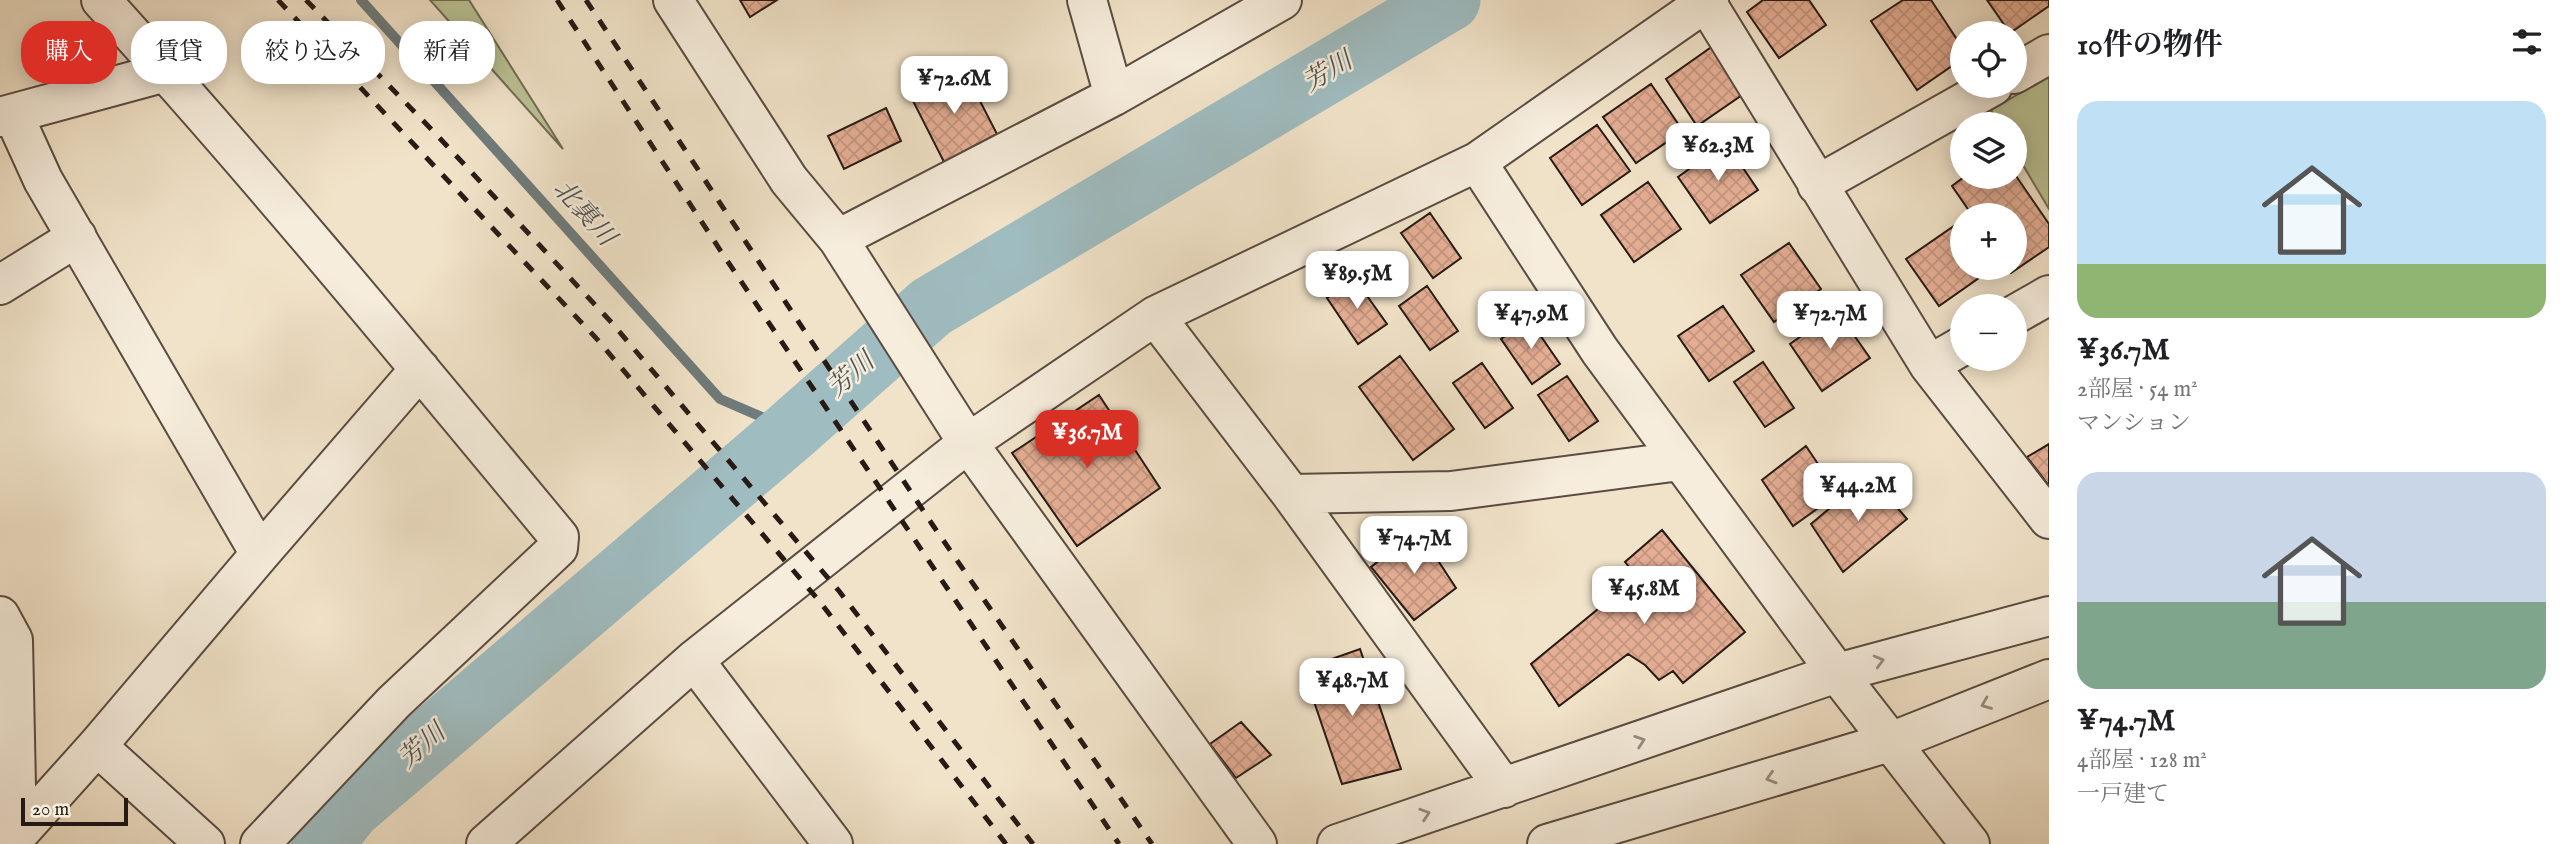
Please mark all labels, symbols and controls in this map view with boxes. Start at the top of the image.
chip: 購入 [21,21,117,84]
chip: 賃貸 [131,21,227,84]
chip: 絞り込み [241,21,385,84]
chip: 新着 [399,21,495,84]
map controls [1950,21,2027,371]
button: locate [1950,21,2027,98]
icon: filters [2508,23,2546,61]
text: 10件の物件 [2077,27,2223,65]
water label: 芳川 [1297,43,1361,100]
pin: ¥72.6M [897,57,1011,116]
text: ¥72.6M [917,64,991,93]
button: layers [1950,112,2027,189]
pin: ¥62.3M [1661,124,1775,183]
text: ¥62.3M [1682,131,1754,160]
icon: home [2249,147,2375,273]
water label: 北裏川 [546,173,624,255]
button: + [1950,203,2027,280]
pin: ¥89.5M [1300,252,1414,311]
text: ¥89.5M [1322,259,1392,288]
pin: ¥47.9M [1474,292,1588,351]
pin: ¥72.7M [1773,292,1887,351]
button: − [1950,294,2027,371]
text: ¥47.9M [1494,299,1568,328]
text: ¥72.7M [1793,299,1867,328]
text: ¥36.7M [2077,332,2170,370]
water label: 芳川 [821,344,884,405]
text: 2部屋 · 54 m² [2077,375,2198,404]
text: マンション [2077,409,2191,438]
pin: ¥36.7M [1030,410,1144,470]
text: ¥36.7M [1051,418,1123,447]
pin: ¥44.2M [1801,463,1915,523]
text: ¥44.2M [1819,471,1897,500]
pin: ¥74.7M [1357,516,1471,576]
icon: home [2249,518,2375,644]
text: ¥74.7M [1376,524,1452,553]
pin: ¥45.8M [1587,566,1701,626]
text: ¥45.8M [1608,574,1680,603]
one-way arrow [1873,655,1885,669]
pin: ¥48.7M [1295,658,1409,718]
text: ¥48.7M [1315,666,1389,695]
one-way arrow [1980,696,1992,710]
text: ¥74.7M [2077,703,2175,741]
water label: 芳川 [392,715,455,776]
one-way arrow [1634,735,1646,749]
text: 4部屋 · 128 m² [2077,746,2207,775]
one-way arrow [1765,769,1777,784]
text: 一戸建て [2077,780,2169,809]
scale bar [21,795,128,827]
text: 20 m [32,798,69,822]
one-way arrow [1418,808,1431,822]

